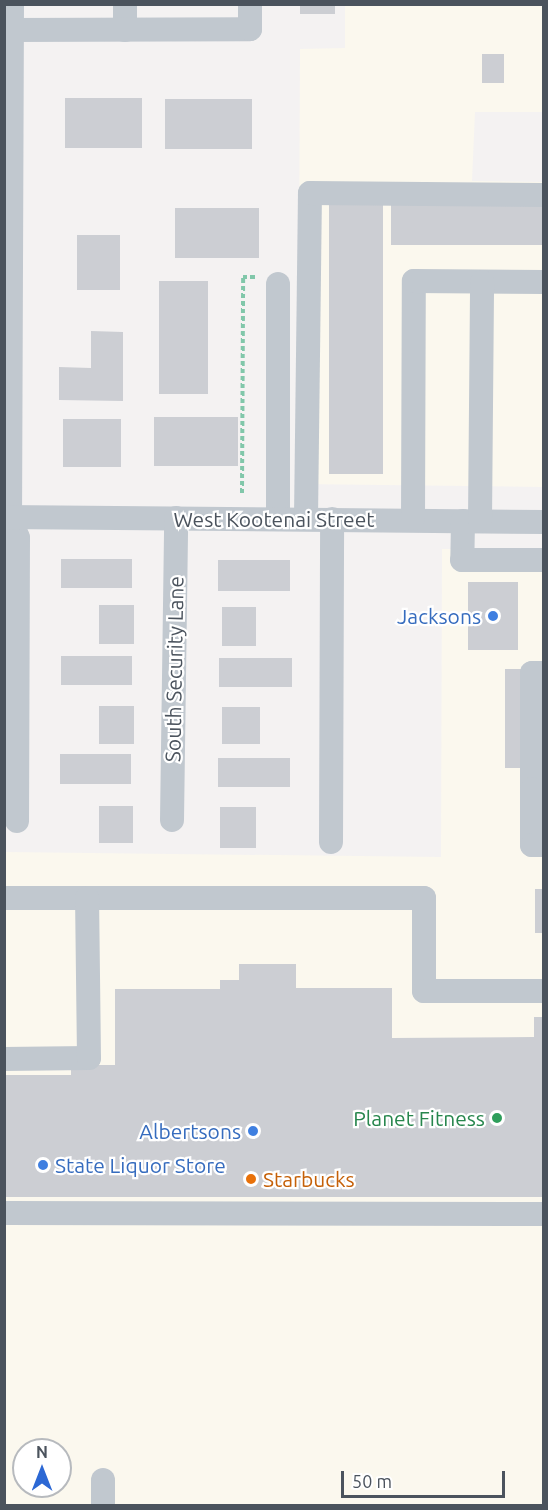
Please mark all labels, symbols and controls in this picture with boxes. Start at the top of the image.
street label: West Kootenai Street [173,506,375,532]
street label: South Security Lane [160,576,188,762]
place label: Jacksons [397,603,481,629]
marker: Jacksons [486,609,500,623]
place label: Planet Fitness [353,1105,485,1131]
marker: Planet Fitness [490,1111,504,1125]
place label: Albertsons [139,1118,241,1144]
marker: Albertsons [246,1124,260,1138]
place label: State Liquor Store [55,1152,226,1178]
marker: State Liquor Store [36,1158,50,1172]
place label: Starbucks [263,1166,355,1192]
marker: Starbucks [244,1172,258,1186]
north arrow [12,1438,72,1498]
text: N [36,1443,48,1461]
scale bar [344,1459,508,1497]
text: 50 m [352,1471,392,1491]

